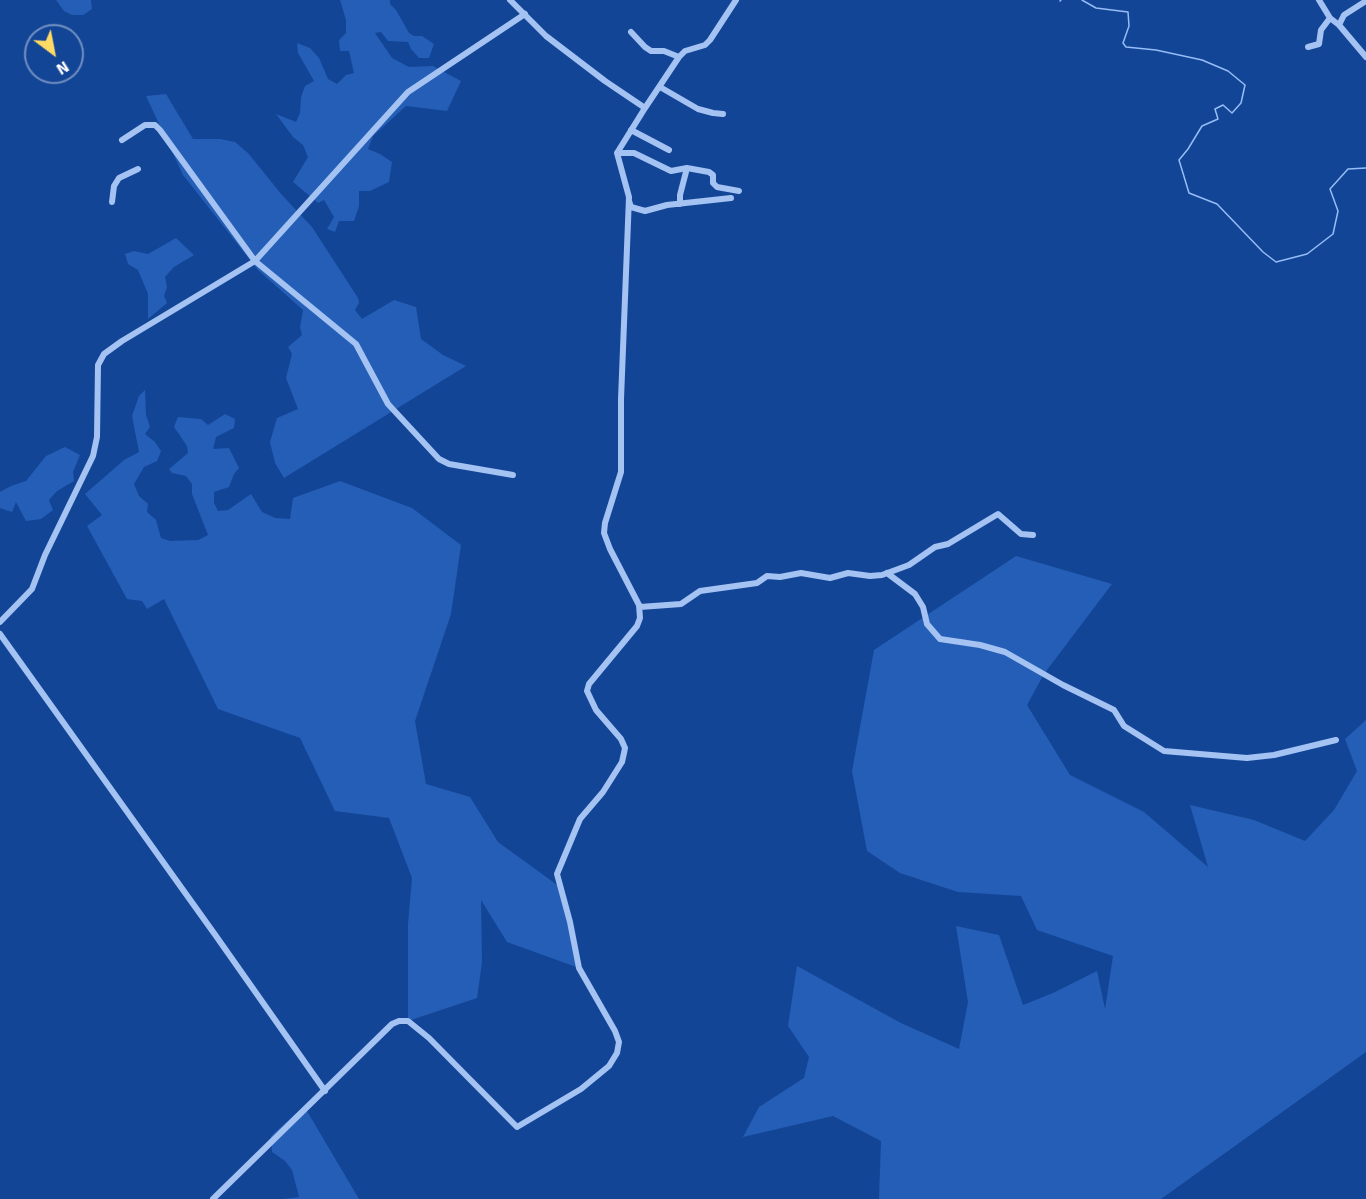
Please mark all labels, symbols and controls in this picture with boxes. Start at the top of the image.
north arrow [24,24,84,84]
text: N [52,56,73,79]

